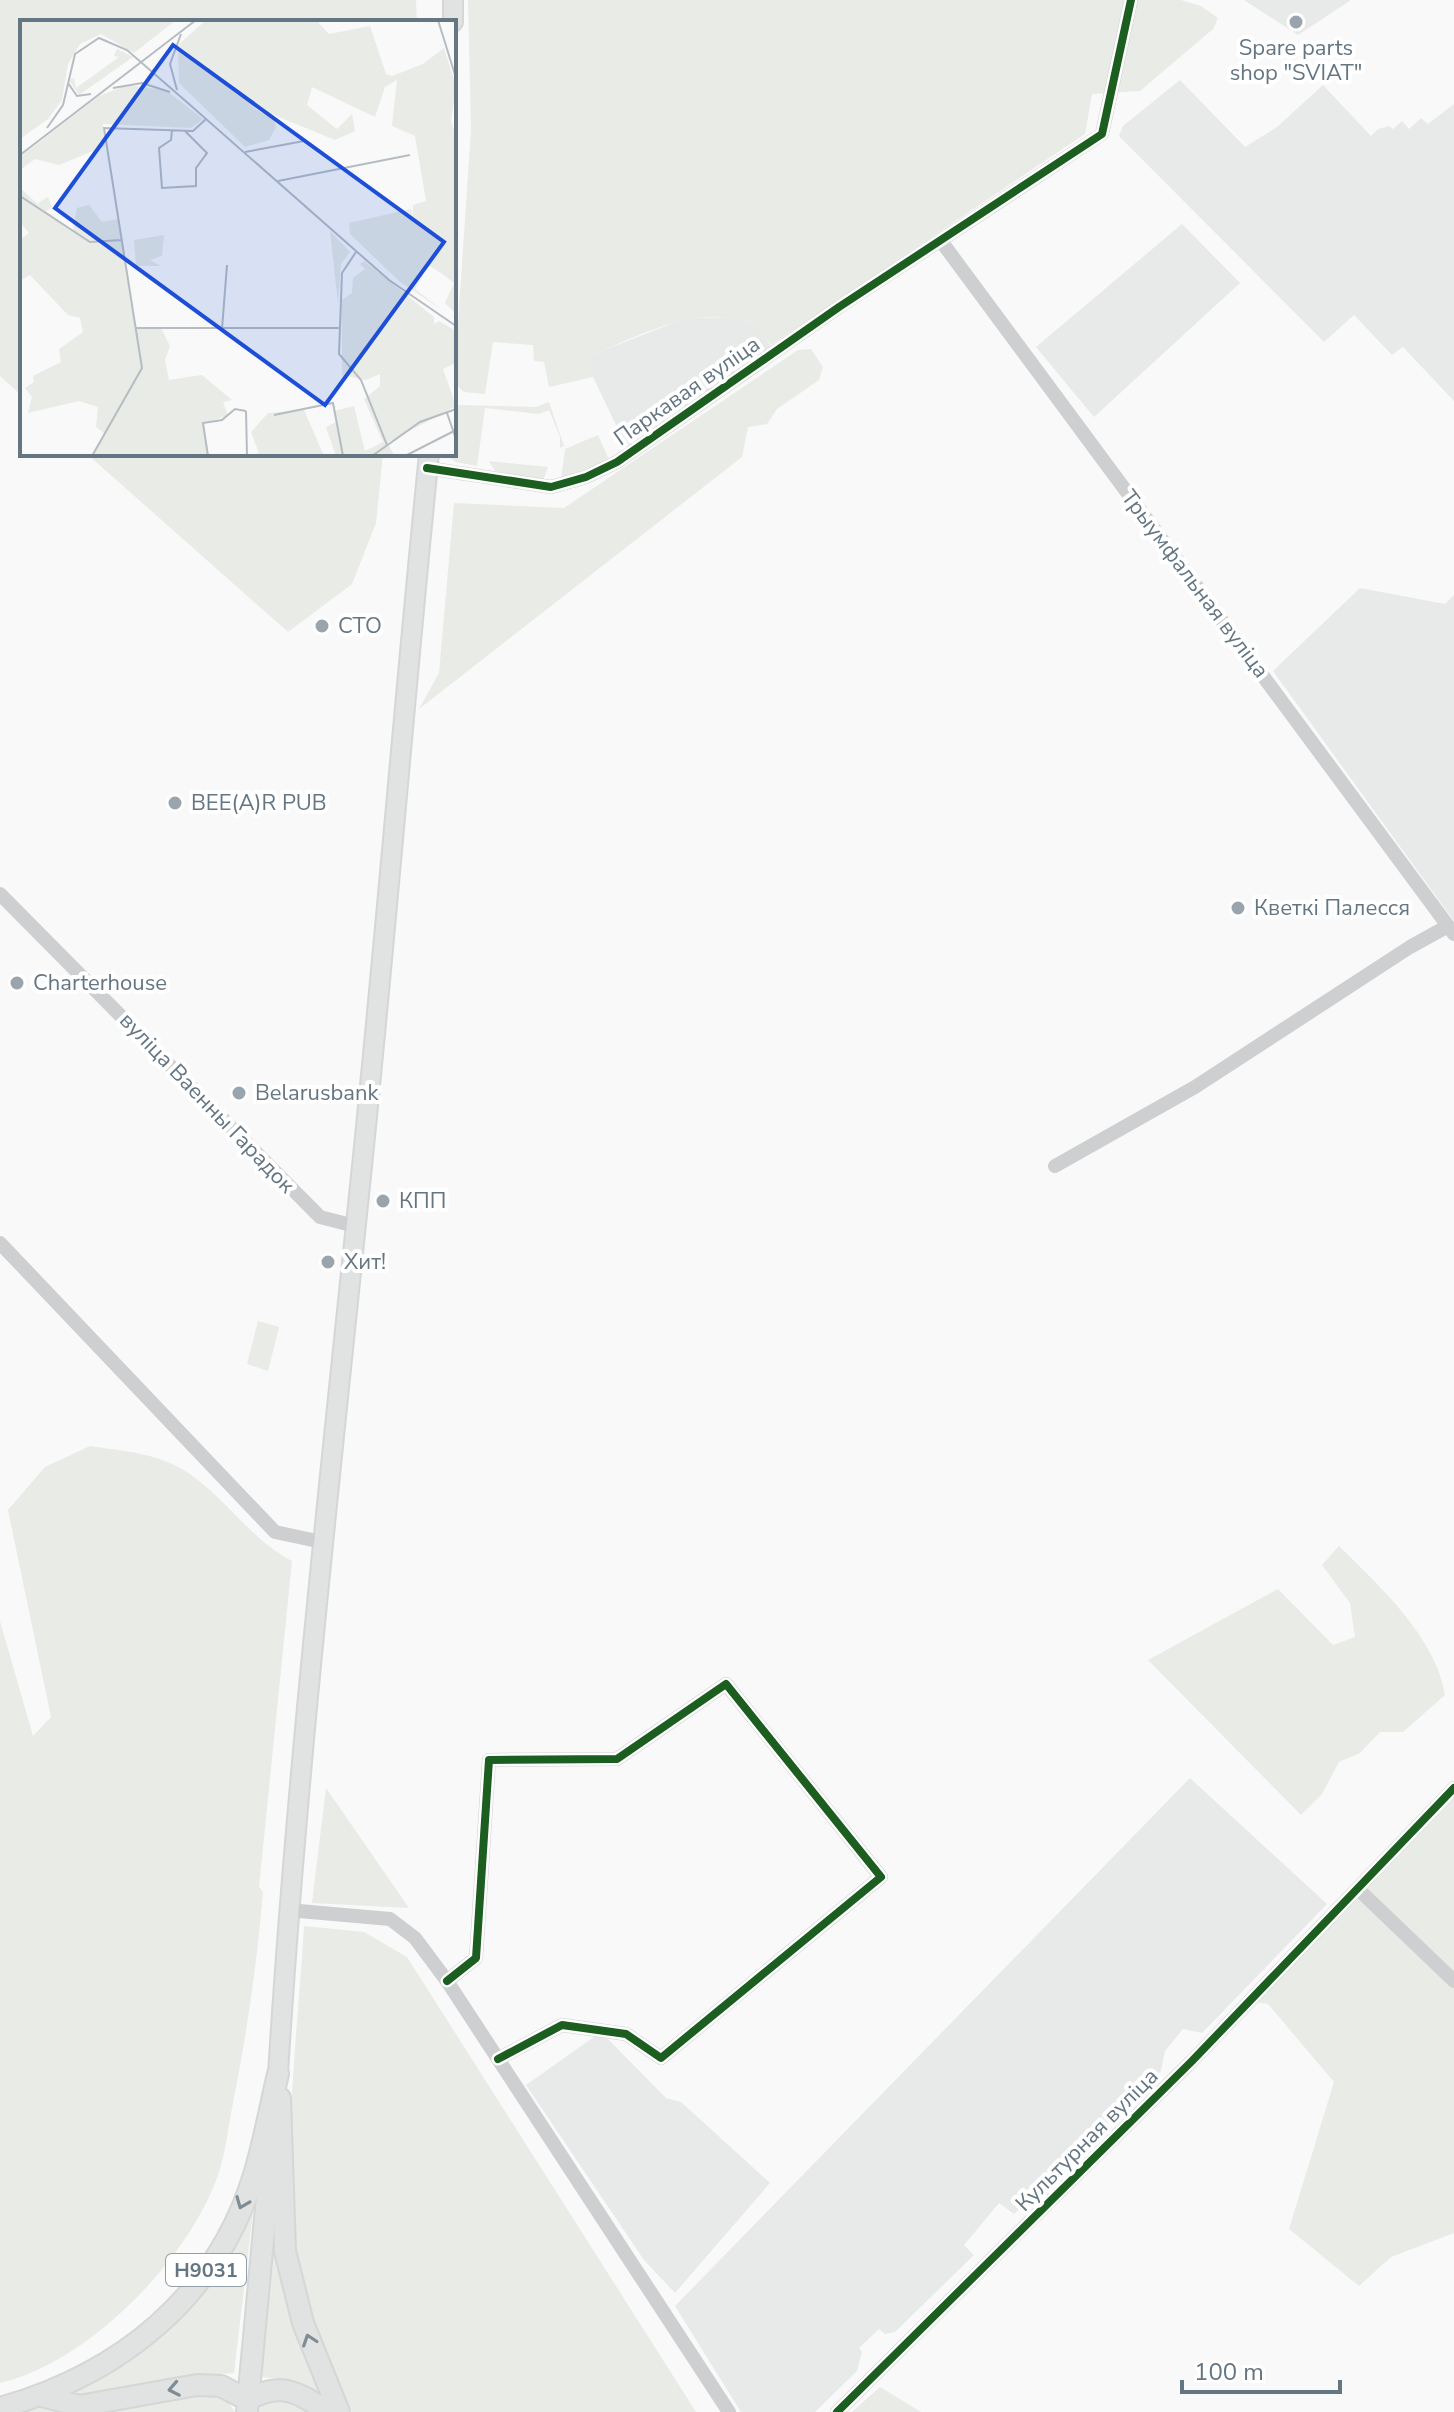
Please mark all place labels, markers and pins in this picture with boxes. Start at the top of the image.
marker: Spare parts shop "SVIAT" [1287,13,1305,31]
place label: Spare parts shop "SVIAT" [1230,33,1362,88]
place label: СТО [338,611,382,641]
marker: СТО [313,617,331,635]
place label: BEE(A)R PUB [191,788,327,818]
marker: BEE(A)R PUB [166,794,184,812]
place label: Кветкі Палесся [1254,893,1410,923]
marker: Кветкі Палесся [1229,899,1247,917]
place label: Charterhouse [33,968,167,998]
marker: Charterhouse [8,974,26,992]
place label: Belarusbank [255,1078,380,1108]
marker: Belarusbank [230,1084,248,1102]
place label: КПП [399,1186,446,1216]
marker: КПП [374,1192,392,1210]
place label: Хит! [344,1247,386,1277]
marker: Хит! [319,1253,337,1271]

